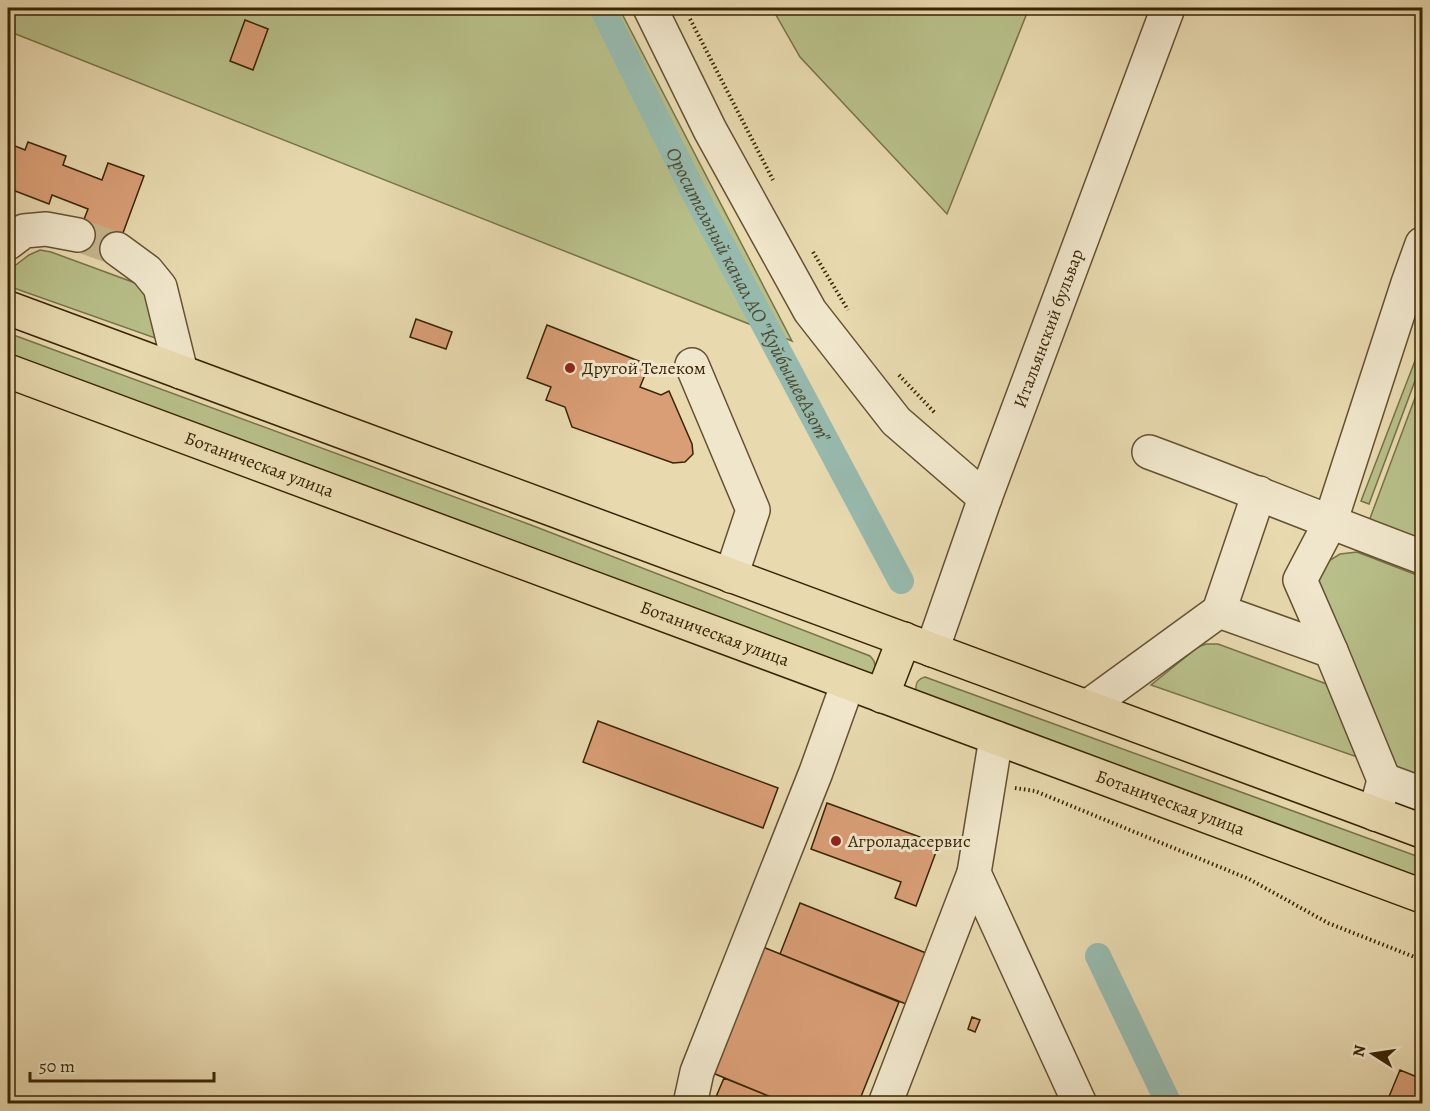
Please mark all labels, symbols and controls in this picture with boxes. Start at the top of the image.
water label: Оросительный канал АО "КуйбышевАзот" [659,143,838,448]
street label: Итальянский бульвар [1008,245,1089,411]
place label: Другой Телеком [582,356,706,380]
marker: Другой Телеком [563,361,577,375]
street label: Ботаническая улица [181,426,338,503]
street label: Ботаническая улица [637,595,793,672]
street label: Ботаническая улица [1092,764,1249,841]
place label: Агроладасервис [847,829,971,853]
marker: Агроладасервис [829,834,843,848]
north arrow [1343,1024,1403,1084]
text: N [1347,1043,1371,1059]
scale bar [30,1045,214,1083]
text: 50 m [39,1054,75,1078]

